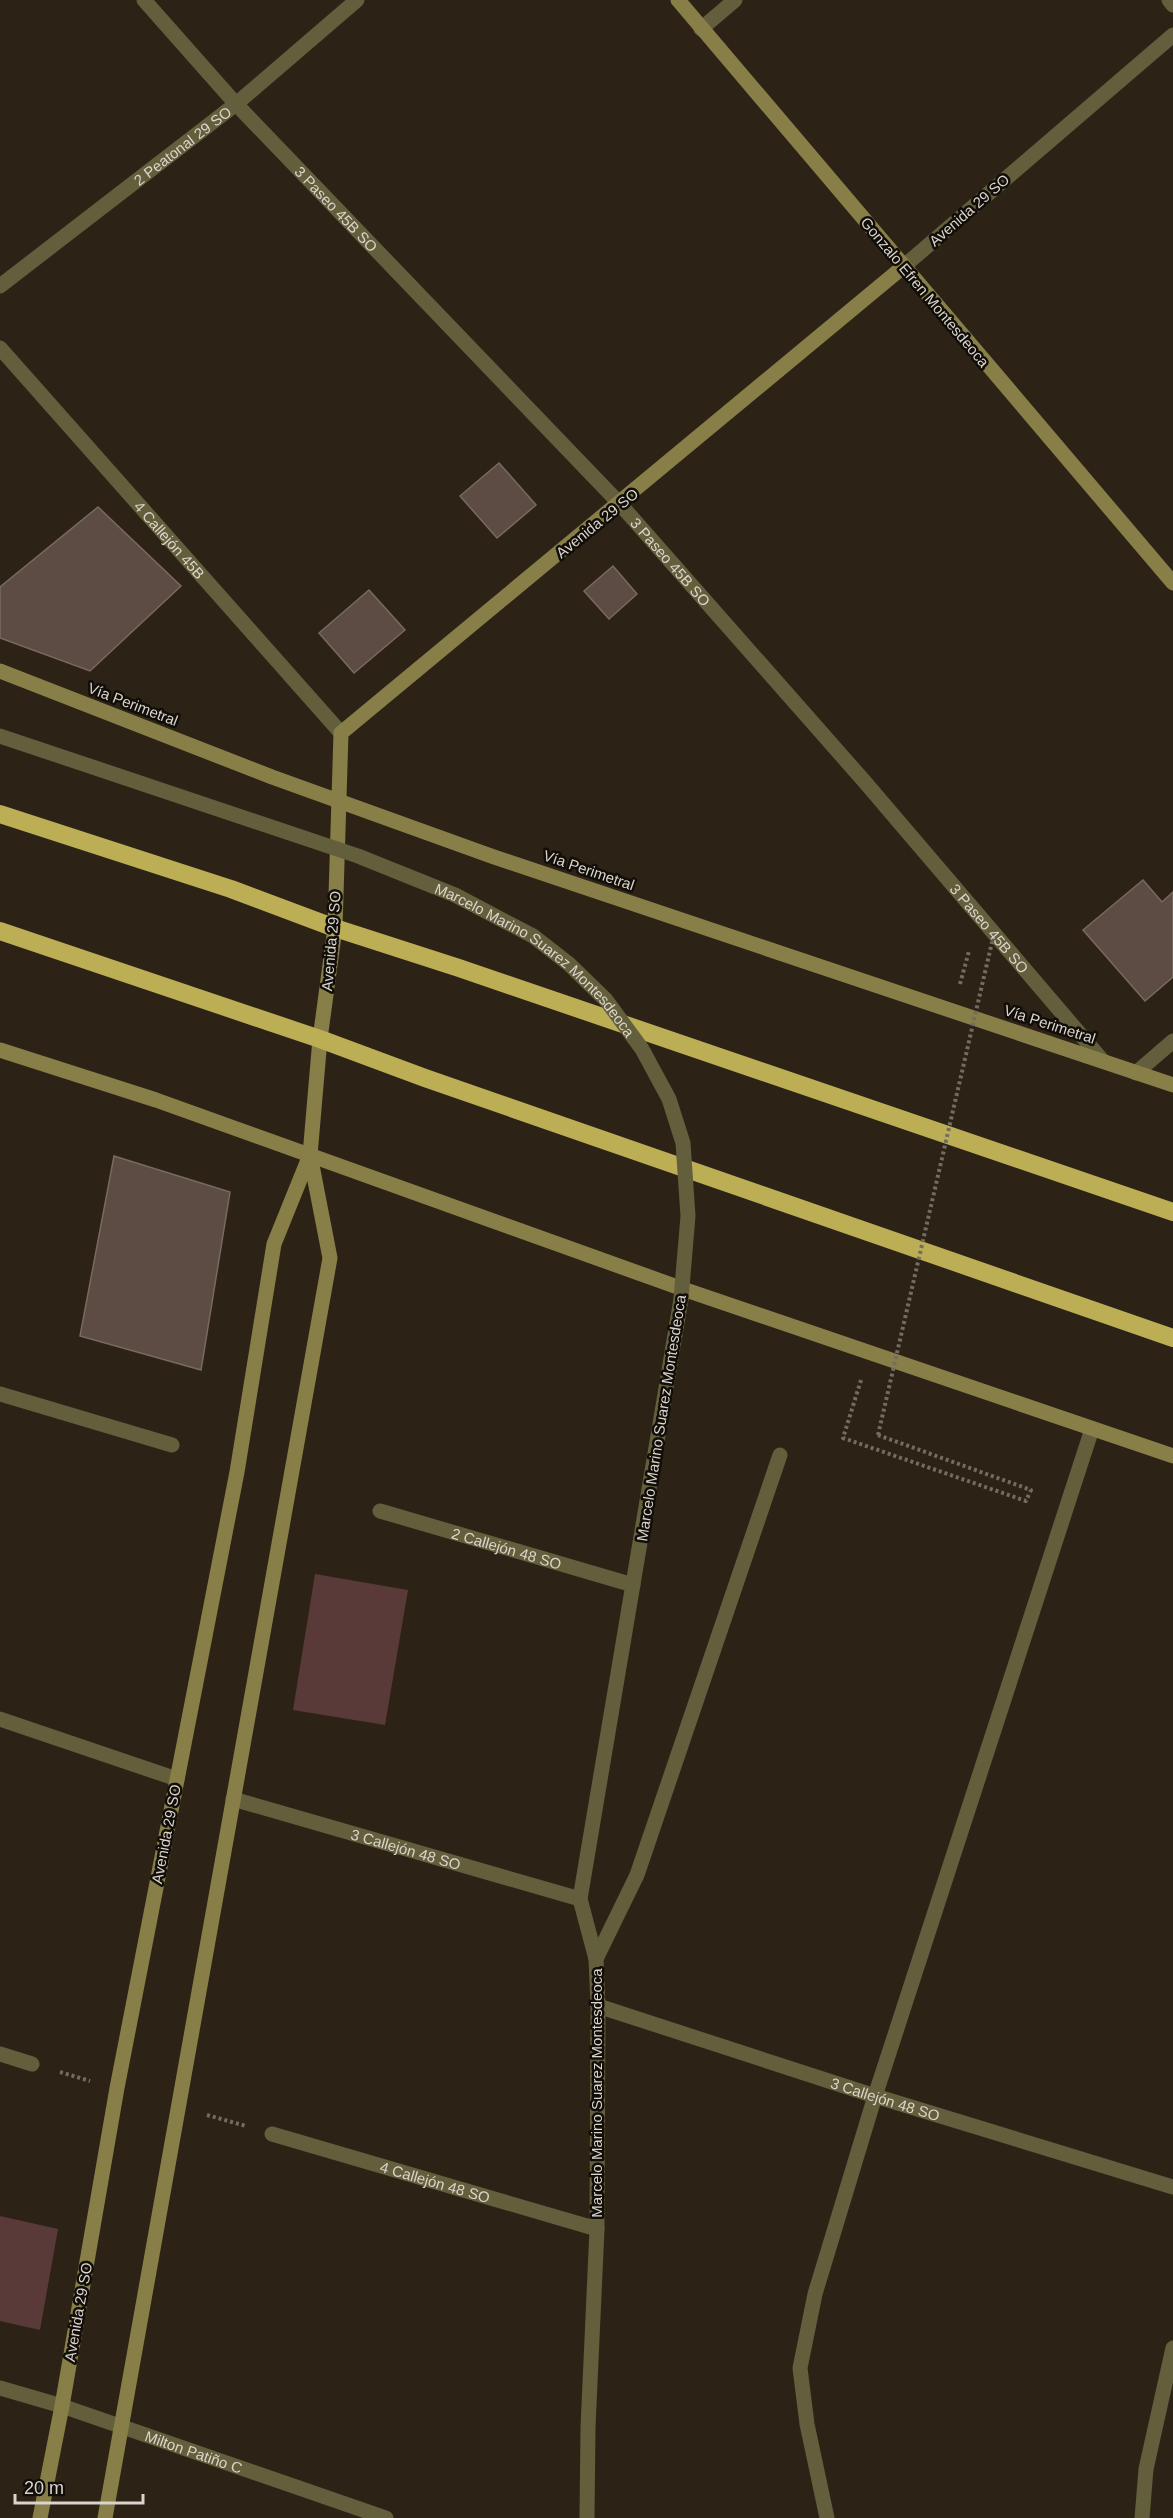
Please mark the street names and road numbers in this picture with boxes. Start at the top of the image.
street label: 2 Peatonal 29 SO [130,103,234,188]
street label: 3 Paseo 45B SO [292,162,381,255]
street label: Avenida 29 SO [925,171,1013,249]
street label: Gonzalo Efren Montesdeoca [857,214,993,371]
street label: Avenida 29 SO [553,485,641,561]
street label: 4 Callejón 45B [131,497,208,582]
street label: 3 Paseo 45B SO [627,514,714,609]
street label: Vía Perimetral [86,679,180,729]
street label: Vía Perimetral [541,846,637,894]
street label: Marcelo Marino Suarez Montesdeoca [433,879,639,1040]
street label: 3 Paseo 45B SO [947,880,1032,976]
street label: Avenida 29 SO [318,890,344,992]
street label: Vía Perimetral [1002,1001,1098,1047]
street label: Marcelo Marino Suarez Montesdeoca [633,1293,689,1542]
street label: 2 Callejón 48 SO [450,1524,564,1572]
street label: Avenida 29 SO [148,1783,184,1885]
street label: 3 Callejón 48 SO [349,1825,463,1873]
street label: Marcelo Marino Suarez Montesdeoca [588,1968,605,2218]
street label: 3 Callejón 48 SO [829,2074,942,2124]
street label: 4 Callejón 48 SO [378,2158,492,2206]
street label: Avenida 29 SO [61,2261,95,2363]
street label: Milton Patiño C [143,2427,245,2476]

